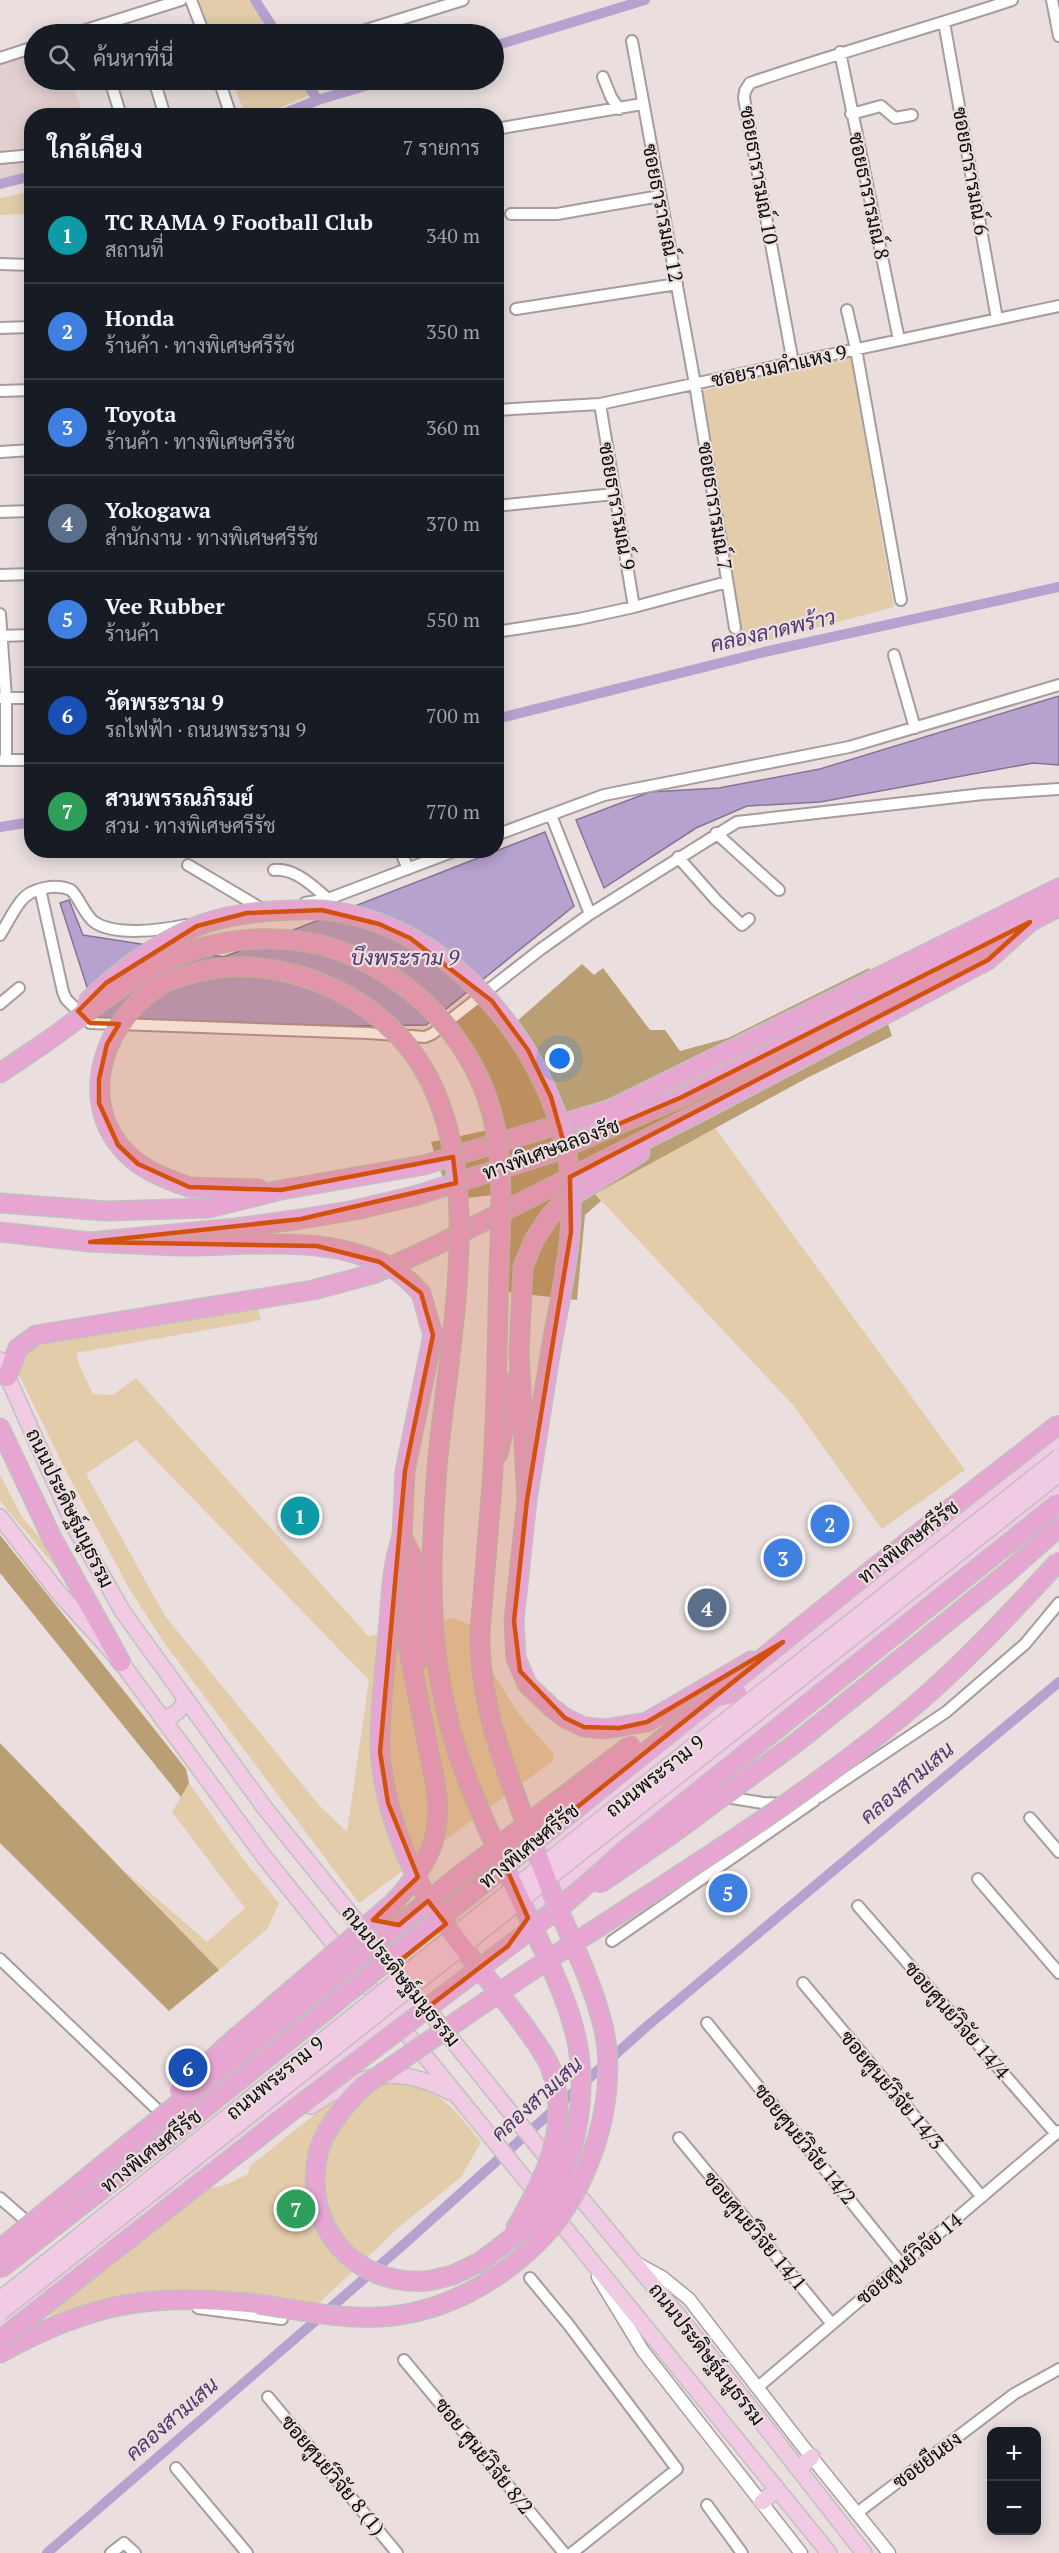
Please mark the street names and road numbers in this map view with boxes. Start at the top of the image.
street label: ซอยธารารมณ์ 10 [734,104,785,246]
street label: ซอยธารารมณ์ 6 [947,105,996,237]
street label: ซอยธารารมณ์ 8 [843,130,896,262]
street label: ซอยธารารมณ์ 12 [637,142,690,284]
street label: ซอยรามคำแหง 9 [709,338,849,393]
street label: ซอยธารารมณ์ 9 [593,440,642,572]
street label: ซอยธารารมณ์ 7 [692,440,739,572]
street label: ทางพิเศษฉลองรัช [479,1111,623,1186]
street label: ถนนประดิษฐ์มนูธรรม [18,1424,121,1593]
street label: ทางพิเศษศรีรัช [851,1494,964,1590]
street label: ถนนพระราม 9 [599,1728,710,1823]
street label: ทางพิเศษศรีรัช [473,1797,584,1894]
street label: ถนนประดิษฐ์มนูธรรม [335,1899,467,2053]
street label: ซอยศูนย์วิจัย 14/4 [897,1955,1016,2086]
street label: ซอยศูนย์วิจัย 14/3 [833,2024,950,2156]
street label: ถนนพระราม 9 [220,2030,329,2126]
street label: ซอยศูนย์วิจัย 14/2 [747,2078,863,2211]
street label: ทางพิเศษศรีรัช [94,2103,207,2199]
street label: ซอยศูนย์วิจัย 14/1 [696,2165,813,2297]
street label: ซอยศูนย์วิจัย 14 [850,2206,969,2312]
street label: ถนนประดิษฐ์มนูธรรม [642,2277,772,2432]
street label: ซอย ศูนย์วิจัย 8/2 [428,2392,540,2521]
street label: ซอยศูนย์วิจัย 8 (1) [274,2409,392,2542]
street label: ซอยยืนยง [887,2425,967,2495]

